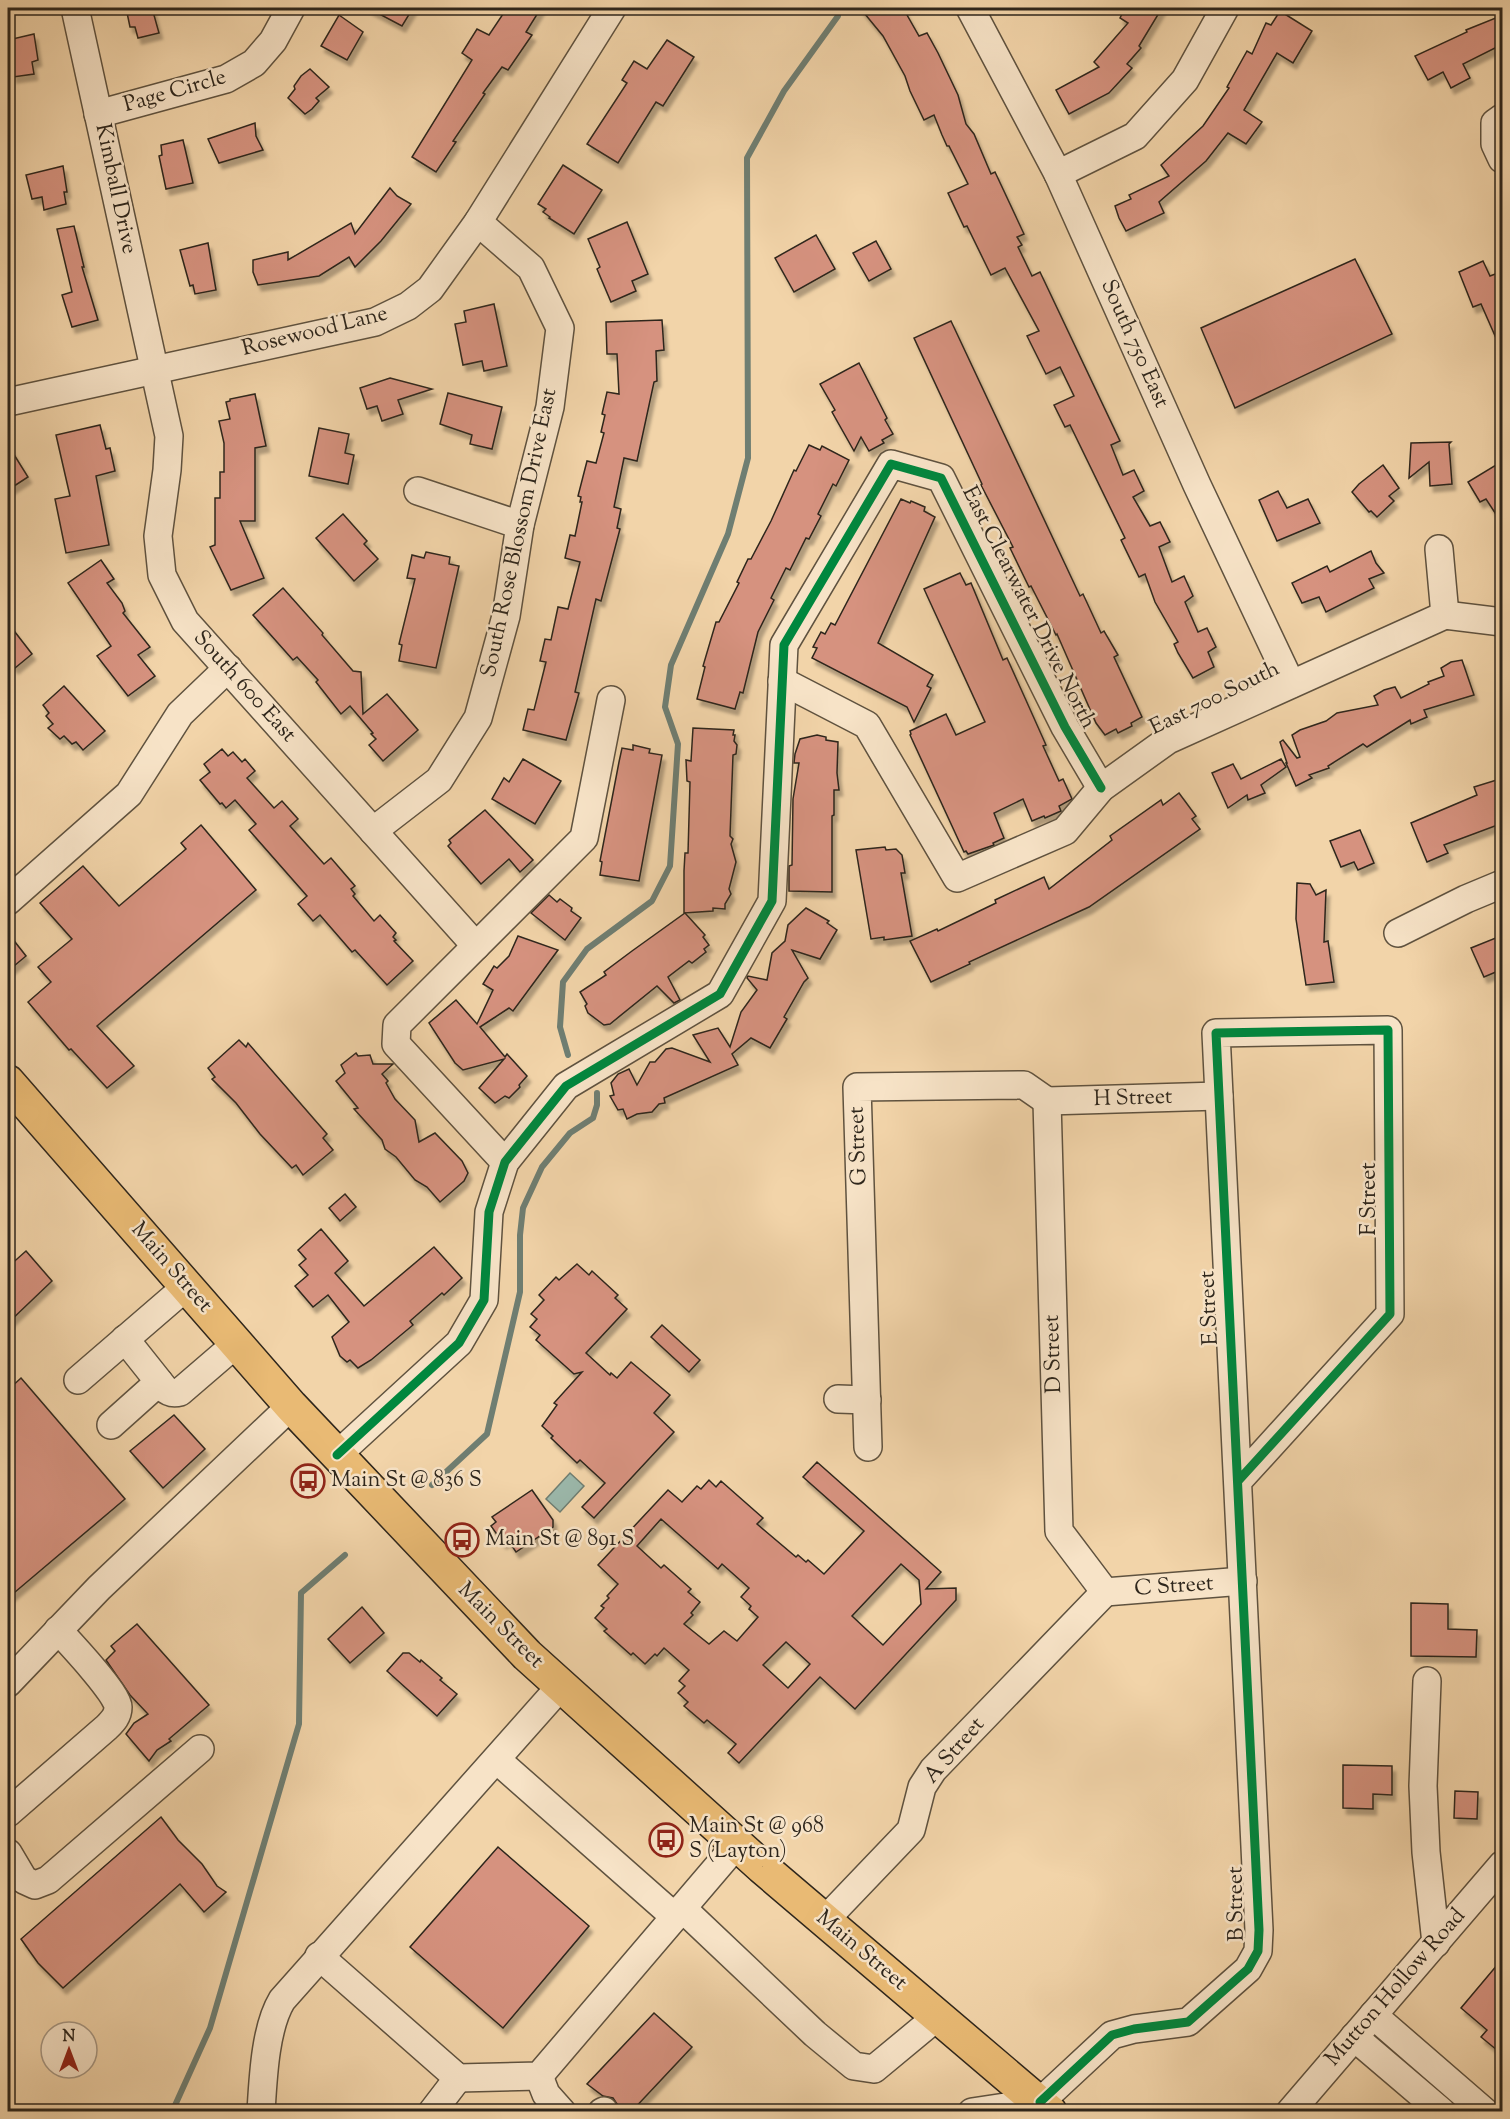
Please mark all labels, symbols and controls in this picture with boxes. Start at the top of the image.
street label: Page Circle [120,62,230,122]
street label: Kimball Drive [86,121,144,257]
street label: South 750 East [1091,275,1177,414]
street label: Rosewood Lane [239,298,391,366]
street label: South Rose Blossom Drive East [474,385,566,681]
street label: East Clearwater Drive North [953,481,1103,735]
street label: South 600 East [185,624,304,751]
street label: East 700 South [1145,654,1286,744]
street label: H Street [1093,1082,1173,1116]
street label: G Street [842,1105,876,1186]
street label: F Street [1354,1162,1386,1236]
street label: Main Street [122,1216,220,1321]
street label: E Street [1192,1269,1228,1346]
street label: D Street [1037,1314,1071,1394]
bus stop icon: Main St @ 836 S [290,1463,326,1499]
place label: Main St @ 836 S [331,1465,482,1497]
bus stop icon: Main St @ 891 S [444,1522,480,1558]
place label: Main St @ 891 S [485,1524,634,1556]
street label: C Street [1133,1568,1215,1606]
street label: Main Street [449,1575,551,1677]
street label: A Street [917,1710,993,1791]
place label: Main St @ 968 S (Layton) [689,1811,824,1868]
bus stop icon: Main St @ 968 S (Layton) [648,1822,684,1858]
street label: B Street [1220,1866,1254,1942]
street label: Mutton Hollow Road [1318,1902,1474,2074]
street label: Main Street [808,1903,914,1999]
north arrow [39,2020,99,2080]
text: N [63,2026,76,2049]

